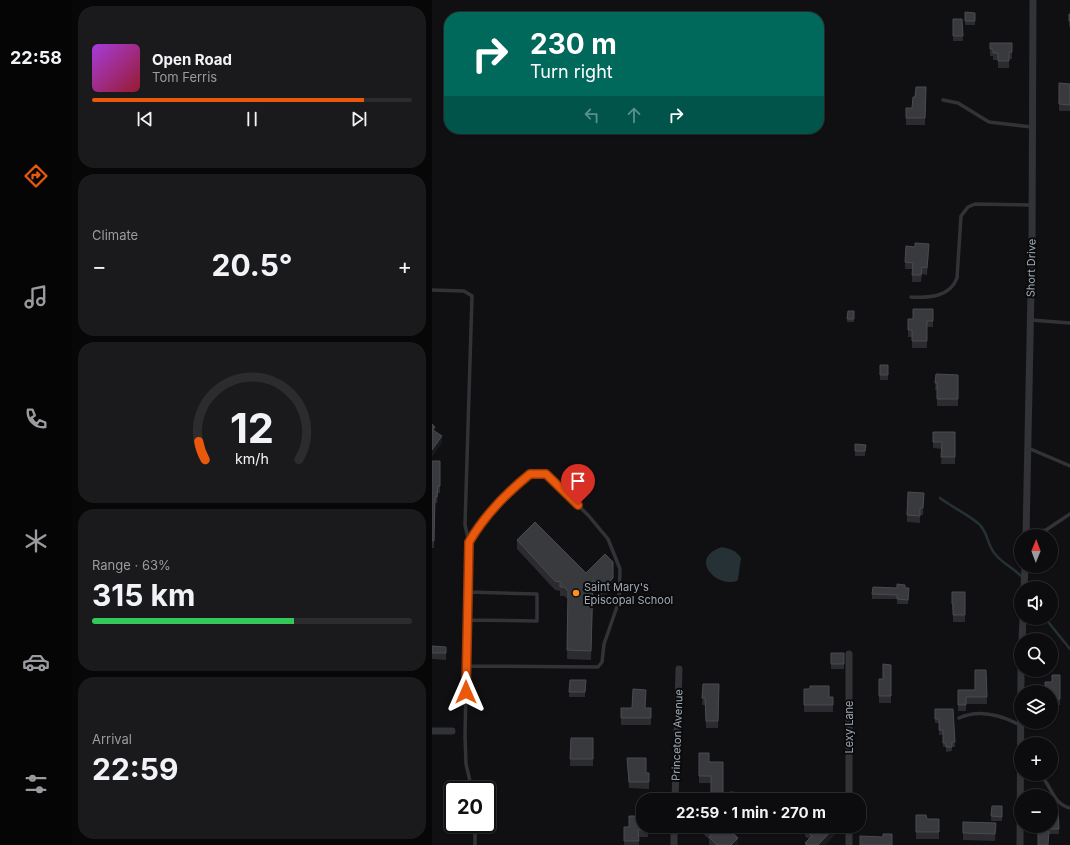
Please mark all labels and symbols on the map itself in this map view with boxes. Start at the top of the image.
street label: Short Drive [1023,239,1039,297]
pin [561,464,595,505]
north arrow [1014,529,1058,573]
place label: Saint Mary's Episcopal School [584,580,673,607]
marker: Saint Mary's Episcopal School [571,588,581,598]
position arrow [445,671,487,713]
street label: Princeton Avenue [668,689,686,781]
street label: Lexy Lane [842,701,856,753]
speed limit sign: 20 [444,781,496,833]

